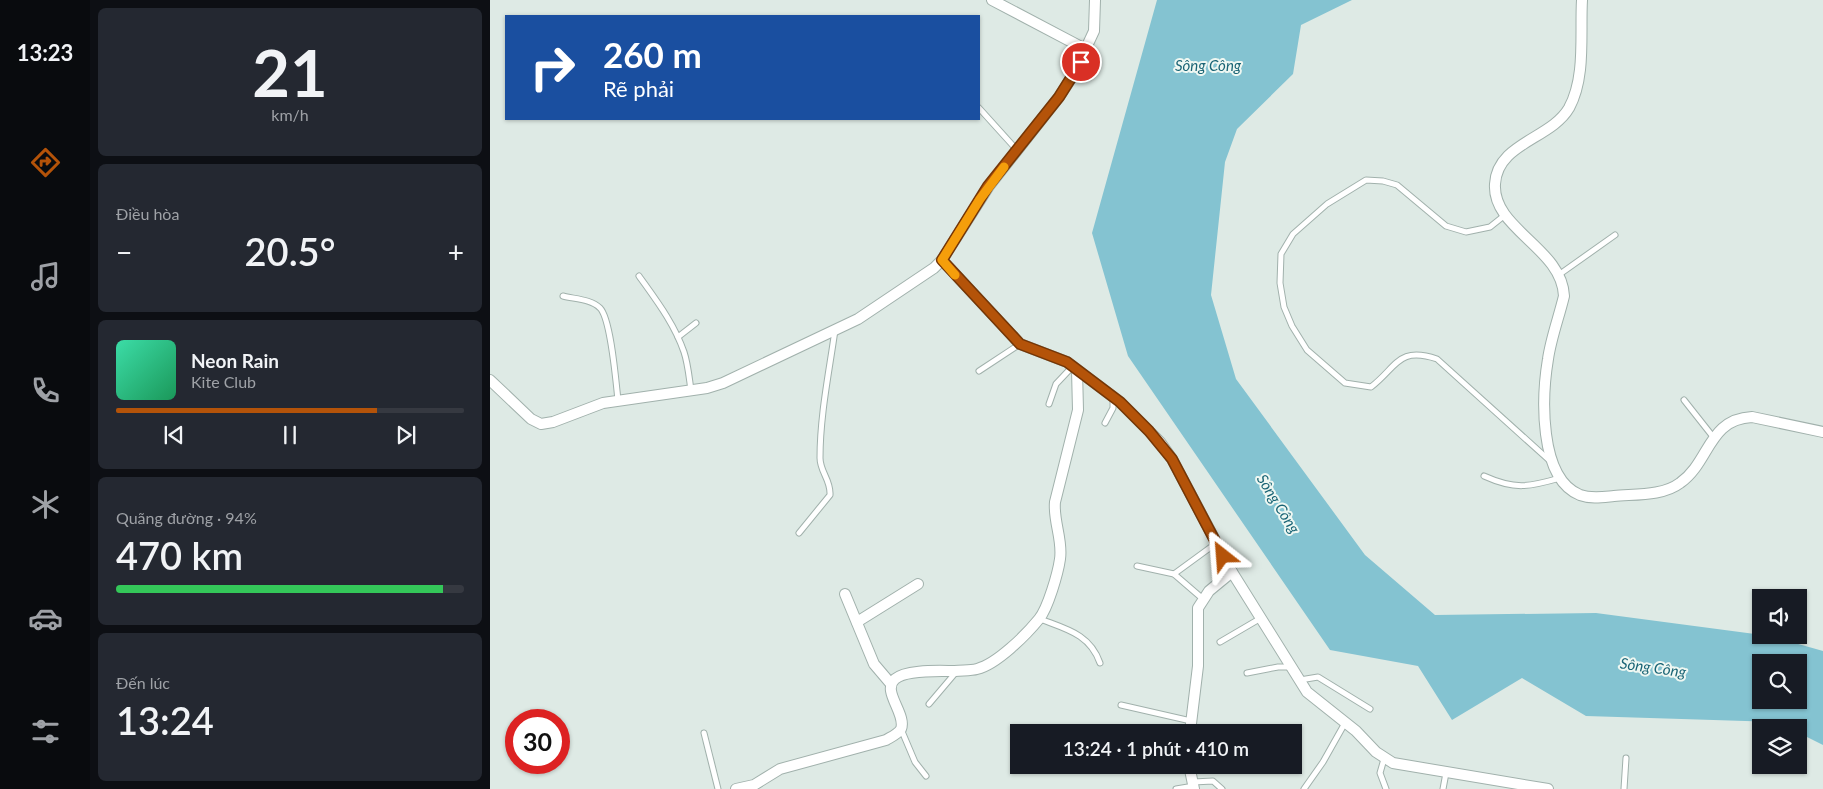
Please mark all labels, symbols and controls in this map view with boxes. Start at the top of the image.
text: 21 [252,33,328,111]
text: 260 m [603,33,702,75]
icon: right [520,35,585,100]
text: 13:23 [17,39,73,66]
pin [1060,41,1102,83]
icon: arrive [1067,48,1095,76]
water label: Sông Công [1175,56,1242,74]
text: Rẽ phải [603,75,674,102]
text: km/h [271,105,309,124]
icon: directions [28,145,63,180]
text: Điều hòa [116,204,179,223]
text: 20.5° [245,228,335,274]
text: − [116,235,132,269]
text: + [448,235,464,269]
icon: music [28,259,63,294]
text: Neon Rain [191,349,279,372]
text: Kite Club [191,372,256,391]
icon: phone [28,373,63,408]
icon: previous [160,421,188,449]
icon: pause [276,421,304,449]
icon: next [392,421,420,449]
water label: Sông Công [1254,471,1304,537]
icon: climate [28,487,63,522]
text: Quãng đường · 94% [116,508,257,527]
position arrow [1196,529,1248,581]
text: 470 km [116,532,243,578]
map controls [1752,589,1807,774]
button: sound [1752,589,1807,644]
icon: car [28,601,63,636]
water label: Sông Công [1619,653,1688,681]
button: search [1752,654,1807,709]
text: Đến lúc [116,673,170,692]
text: 13:24 [116,697,214,743]
speed limit sign: 30 [505,709,570,774]
icon: filters [28,714,63,749]
button: layers [1752,719,1807,774]
text: 13:24 · 1 phút · 410 m [1063,737,1249,760]

